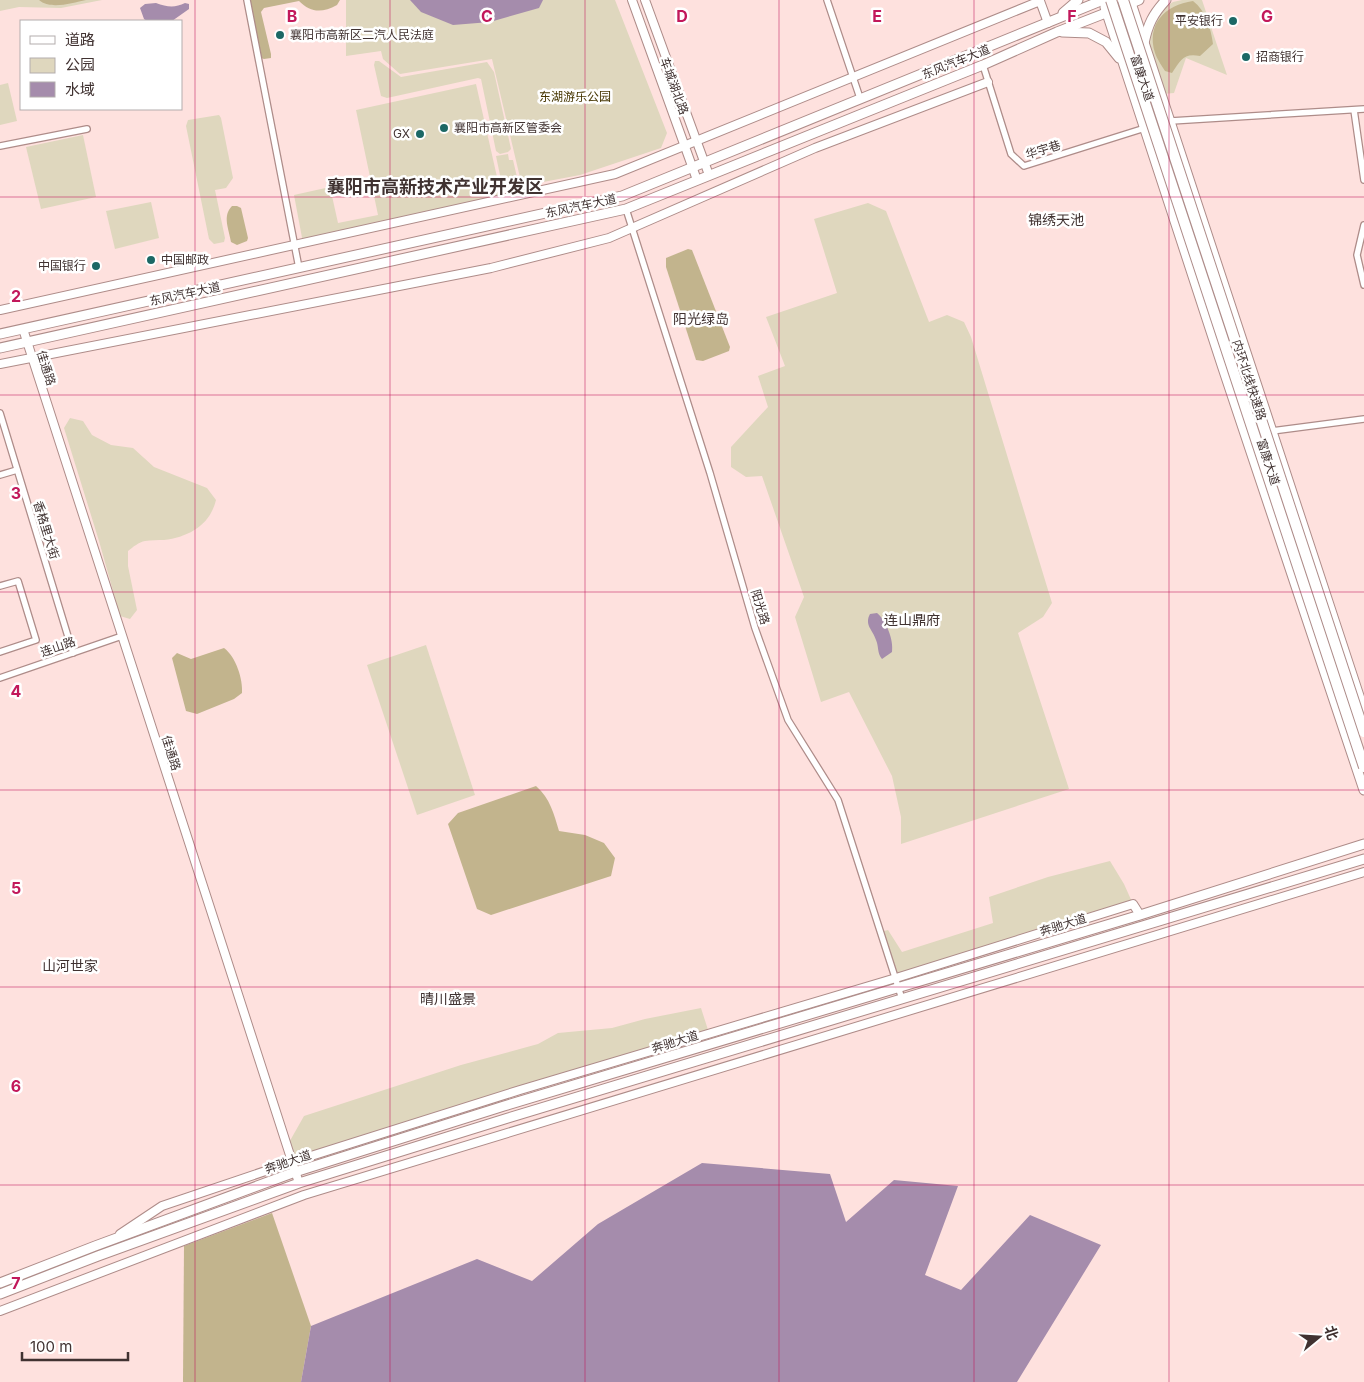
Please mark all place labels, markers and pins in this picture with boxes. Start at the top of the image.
place label: 平安银行 [1175,13,1223,28]
marker: 平安银行 [1227,15,1239,27]
place label: 襄阳市高新区二汽人民法庭 [290,27,434,42]
marker: 襄阳市高新区二汽人民法庭 [274,29,286,41]
place label: 招商银行 [1256,49,1304,64]
marker: 招商银行 [1240,51,1252,63]
place label: 襄阳市高新区管委会 [454,120,562,135]
marker: 襄阳市高新区管委会 [438,122,450,134]
place label: GX [393,126,410,141]
marker: GX [414,128,426,140]
place label: 中国邮政 [161,252,209,267]
marker: 中国邮政 [145,254,157,266]
place label: 中国银行 [38,258,86,273]
marker: 中国银行 [90,260,102,272]

